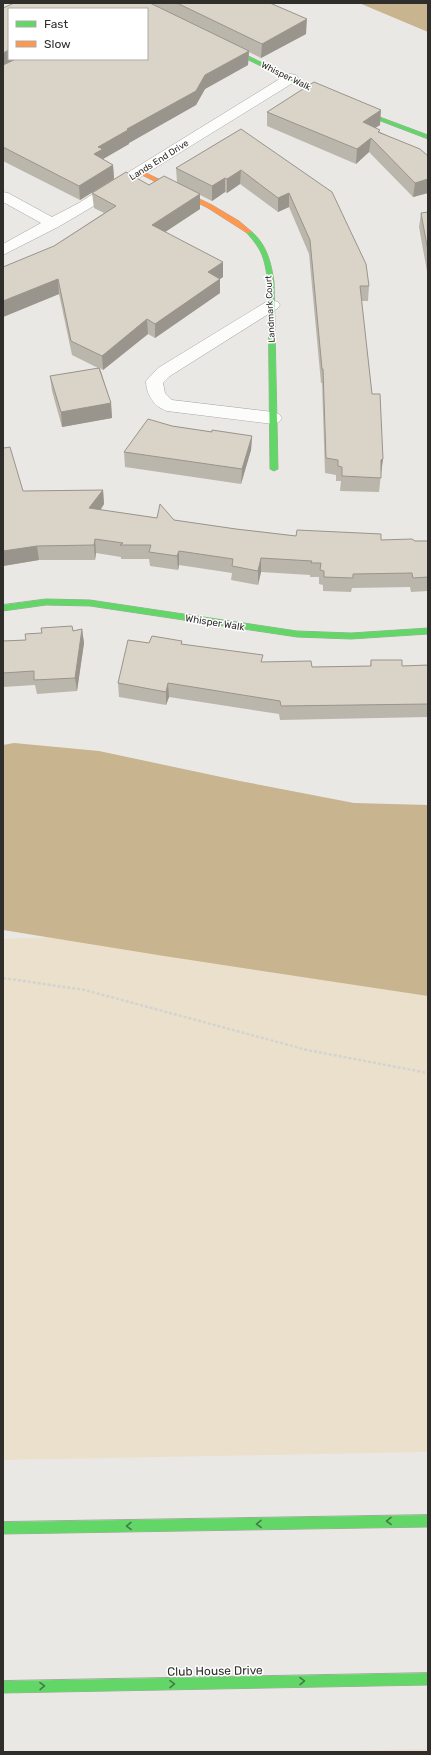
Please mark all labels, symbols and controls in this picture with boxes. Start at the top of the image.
legend [8,8,148,60]
text: Fast [44,17,68,31]
text: Slow [44,37,71,51]
street label: Whisper Walk [260,60,313,92]
street label: Lands End Drive [128,138,190,182]
street label: Landmark Court [263,275,277,343]
street label: Whisper Walk [184,612,246,634]
one-way arrow [386,1517,392,1525]
one-way arrow [256,1519,262,1528]
one-way arrow [126,1522,132,1530]
street label: Club House Drive [167,1663,263,1679]
one-way arrow [299,1677,305,1685]
one-way arrow [169,1680,175,1688]
one-way arrow [39,1682,45,1690]

